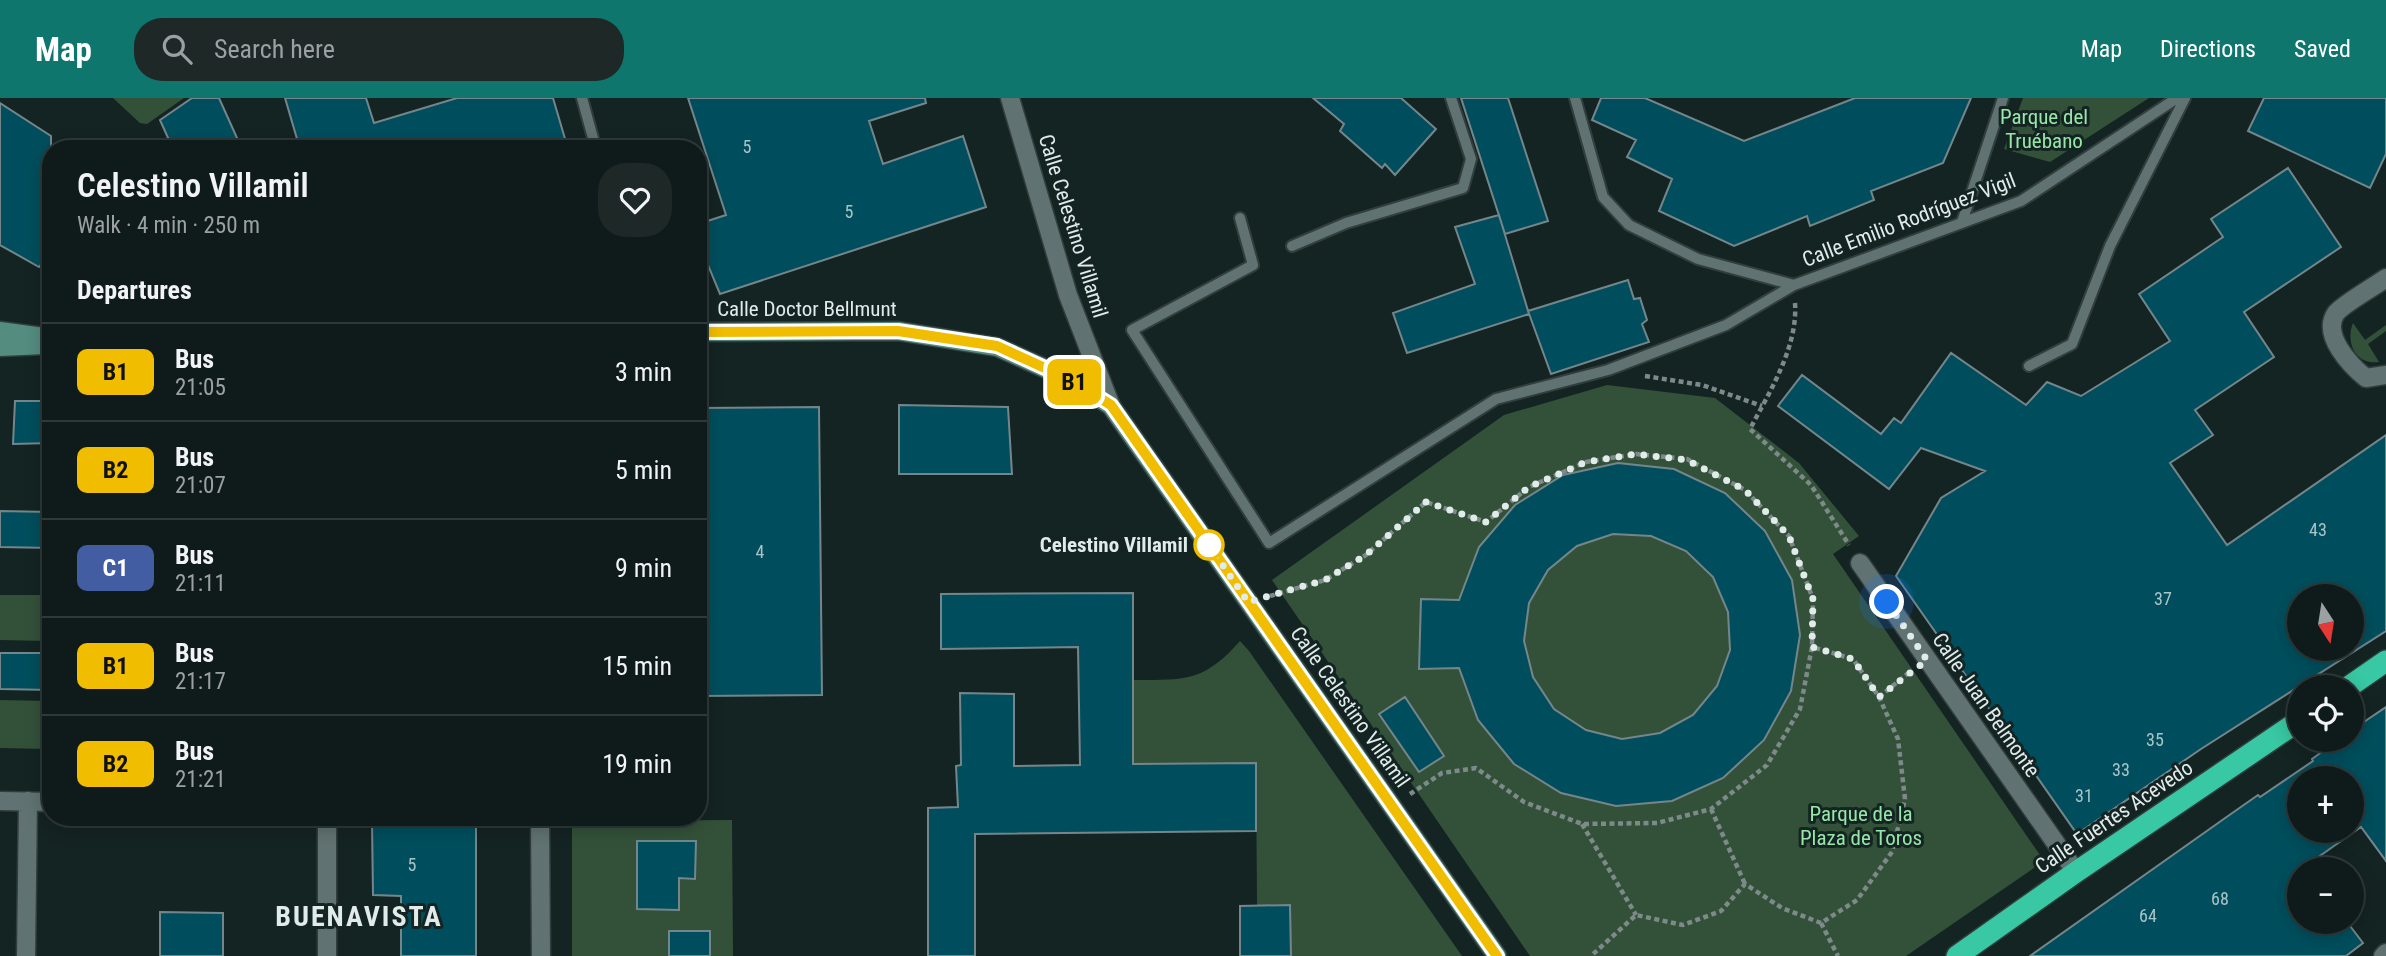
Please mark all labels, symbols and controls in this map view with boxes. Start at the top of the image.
search box [134,18,624,81]
text: Map [35,30,92,69]
icon: search [158,30,196,68]
text: Search here [214,34,335,64]
text: Map [2081,35,2122,63]
text: Directions [2160,35,2256,63]
text: Saved [2294,35,2351,63]
park label: Parque del Truébano [2000,105,2088,153]
street label: Calle Celestino Villamil [1034,131,1112,321]
house number: 5 [743,136,752,157]
button: heart [598,163,672,237]
text: Celestino Villamil [77,166,309,205]
street label: Calle Emilio Rodríguez Vigil [1799,168,2019,272]
house number: 5 [845,201,854,222]
text: Walk · 4 min · 250 m [77,212,260,239]
text: Departures [77,275,192,305]
street label: Calle Doctor Bellmunt [717,297,897,321]
text: Bus [175,344,214,374]
text: 3 min [615,357,672,387]
text: B1 [103,358,128,386]
line badge: B1 [1042,359,1106,405]
text: B1 [1061,368,1087,396]
text: 21:05 [175,374,226,401]
text: Bus [175,442,214,472]
text: 5 min [615,455,672,485]
text: B2 [103,456,128,484]
text: 21:07 [175,472,226,499]
house number: 43 [2309,519,2327,540]
marker: Celestino Villamil [1194,530,1224,560]
place label: Celestino Villamil [1040,533,1188,557]
text: Bus [175,540,214,570]
house number: 4 [756,541,765,562]
text: 9 min [615,553,672,583]
text: C1 [103,554,128,582]
text: 21:11 [175,570,226,597]
your location [1869,584,1904,619]
north arrow [2287,584,2364,662]
map controls [2287,584,2364,934]
house number: 37 [2154,588,2172,609]
street label: Calle Celestino Villamil [1286,622,1414,792]
street label: Calle Juan Belmonte [1927,628,2045,782]
text: Bus [175,638,214,668]
text: 15 min [602,651,672,681]
text: B1 [103,652,128,680]
text: 21:17 [175,668,226,695]
button: locate [2287,675,2364,752]
house number: 35 [2146,729,2164,750]
text: Bus [175,736,214,766]
text: 19 min [602,749,672,779]
text: B2 [103,750,128,778]
street label: Calle Fuertes Acevedo [2031,755,2197,879]
house number: 33 [2112,759,2130,780]
text: 21:21 [175,766,226,793]
button: + [2287,766,2364,843]
house number: 31 [2075,785,2093,806]
park label: Parque de la Plaza de Toros [1800,802,1922,850]
house number: 5 [408,854,417,875]
button: − [2287,857,2364,934]
house number: 68 [2211,888,2229,909]
district label: BUENAVISTA [275,900,443,933]
house number: 64 [2139,905,2157,926]

